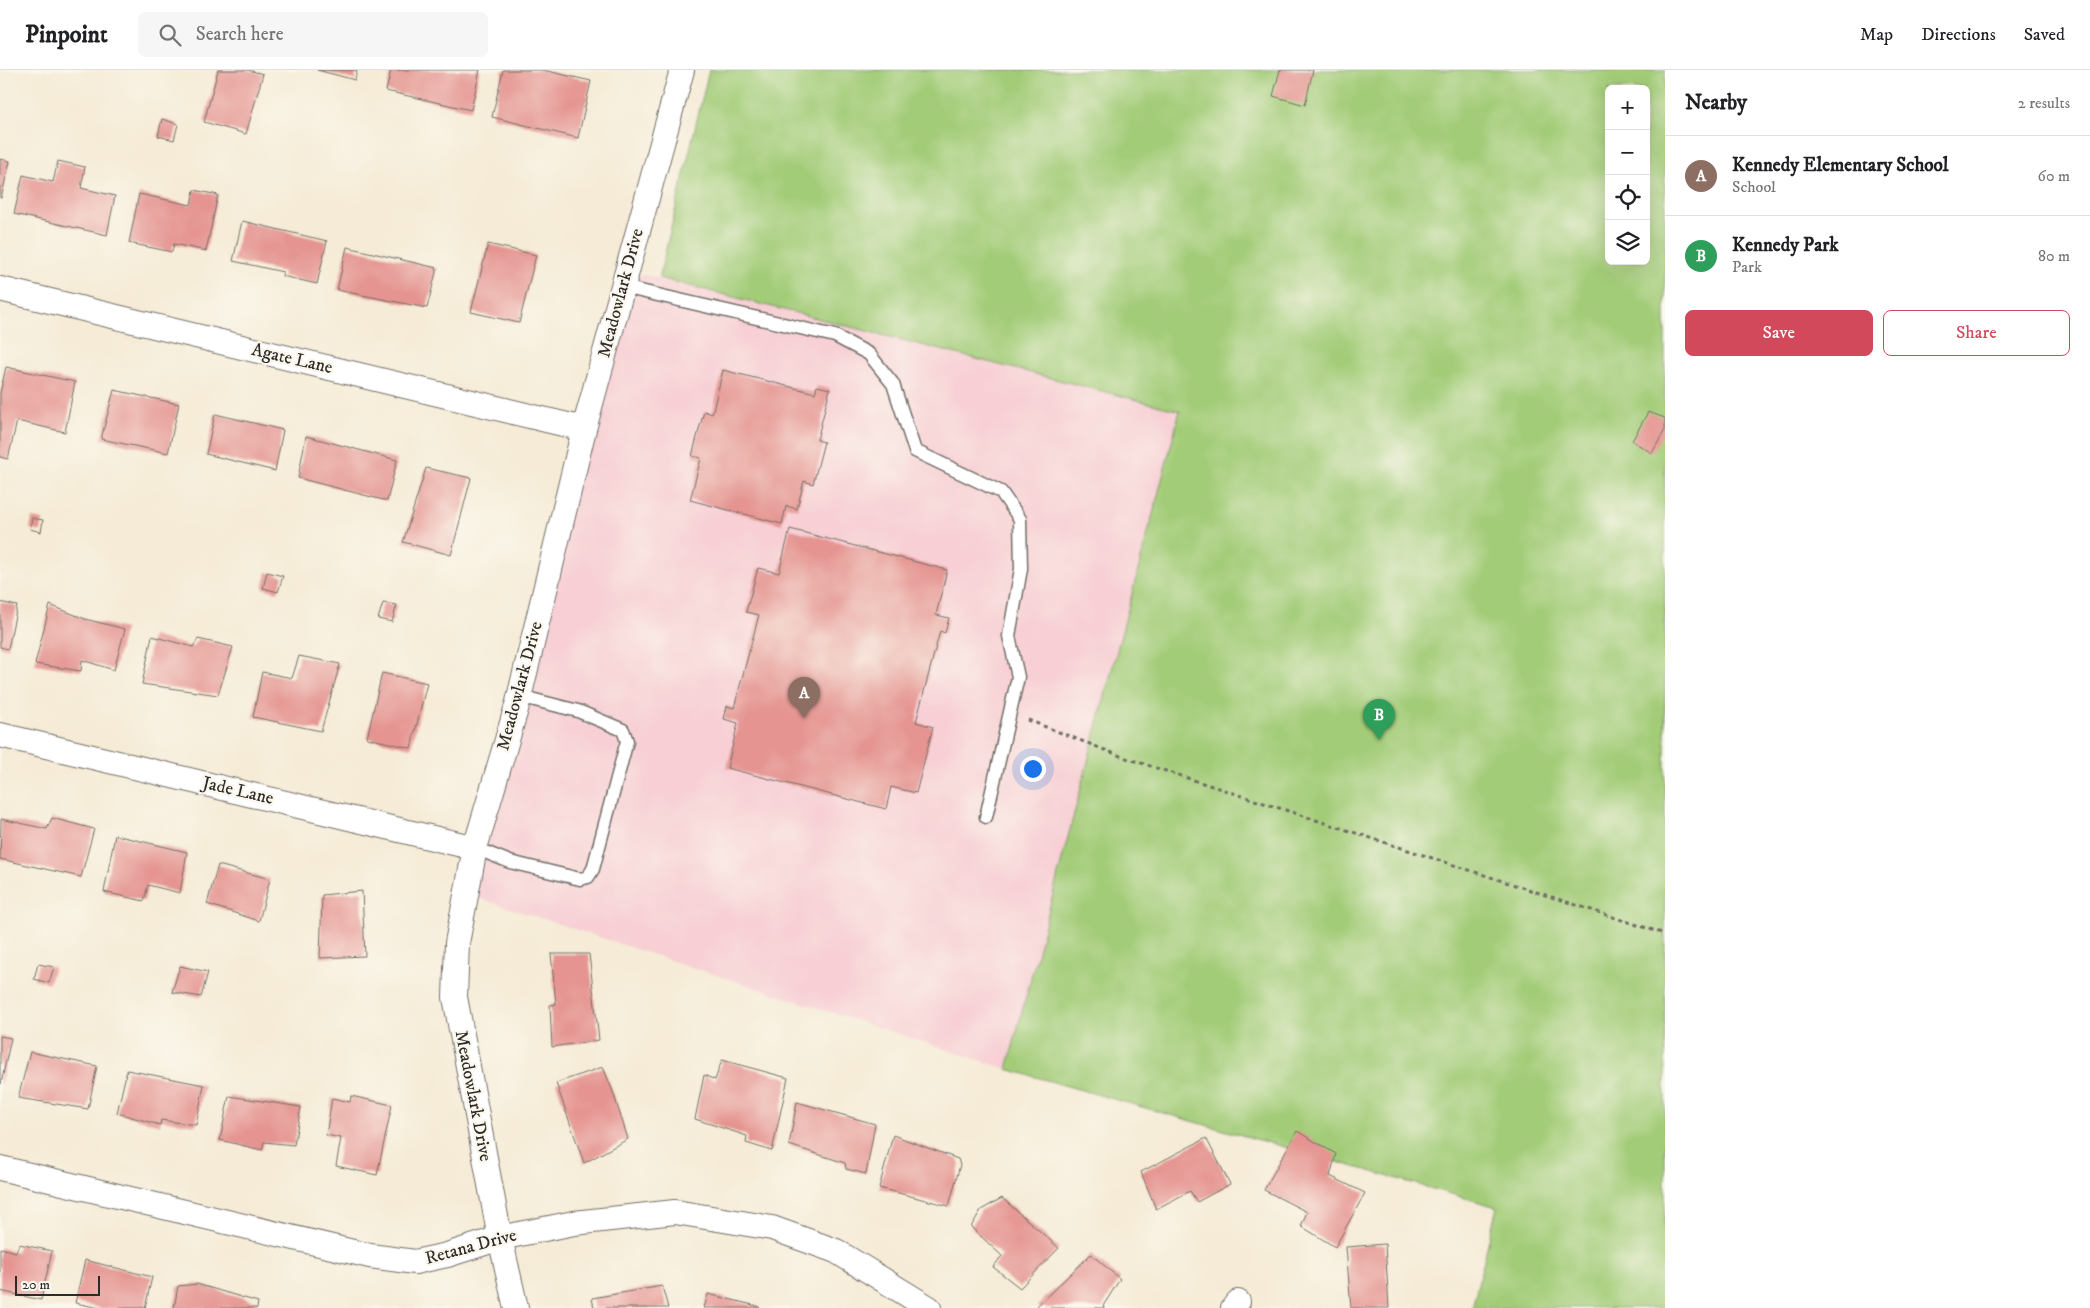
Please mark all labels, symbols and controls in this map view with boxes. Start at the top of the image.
search box [138,12,488,57]
text: Pinpoint [25,20,108,50]
icon: search [156,21,184,49]
text: Search here [196,23,284,46]
text: Map [1860,24,1893,46]
text: Directions [1921,24,1996,46]
text: Saved [2024,24,2065,46]
map controls [1605,85,1650,265]
button: + [1605,85,1650,130]
text: Nearby [1685,90,1747,116]
text: 2 results [2018,93,2070,113]
button: − [1605,130,1650,175]
text: Kennedy Elementary School [1732,154,1948,177]
text: A [1696,166,1706,186]
text: 60 m [2038,166,2070,186]
button: locate [1605,175,1650,220]
text: School [1732,177,1776,197]
button: layers [1605,220,1650,265]
street label: Meadowlark Drive [593,226,649,360]
text: Kennedy Park [1732,234,1839,257]
text: B [1696,246,1706,266]
text: 80 m [2038,246,2070,266]
text: Park [1732,257,1762,277]
button: Save [1685,310,1873,356]
button: Share [1883,310,2070,356]
street label: Agate Lane [249,339,335,379]
street label: Meadowlark Drive [492,619,548,753]
pin: A [788,677,820,718]
pin: B [1363,699,1395,740]
your location [1020,756,1046,782]
street label: Jade Lane [198,772,276,810]
street label: Meadowlark Drive [450,1029,496,1163]
street label: Retana Drive [423,1224,519,1270]
scale bar [15,1273,100,1296]
text: 20 m [22,1276,50,1294]

